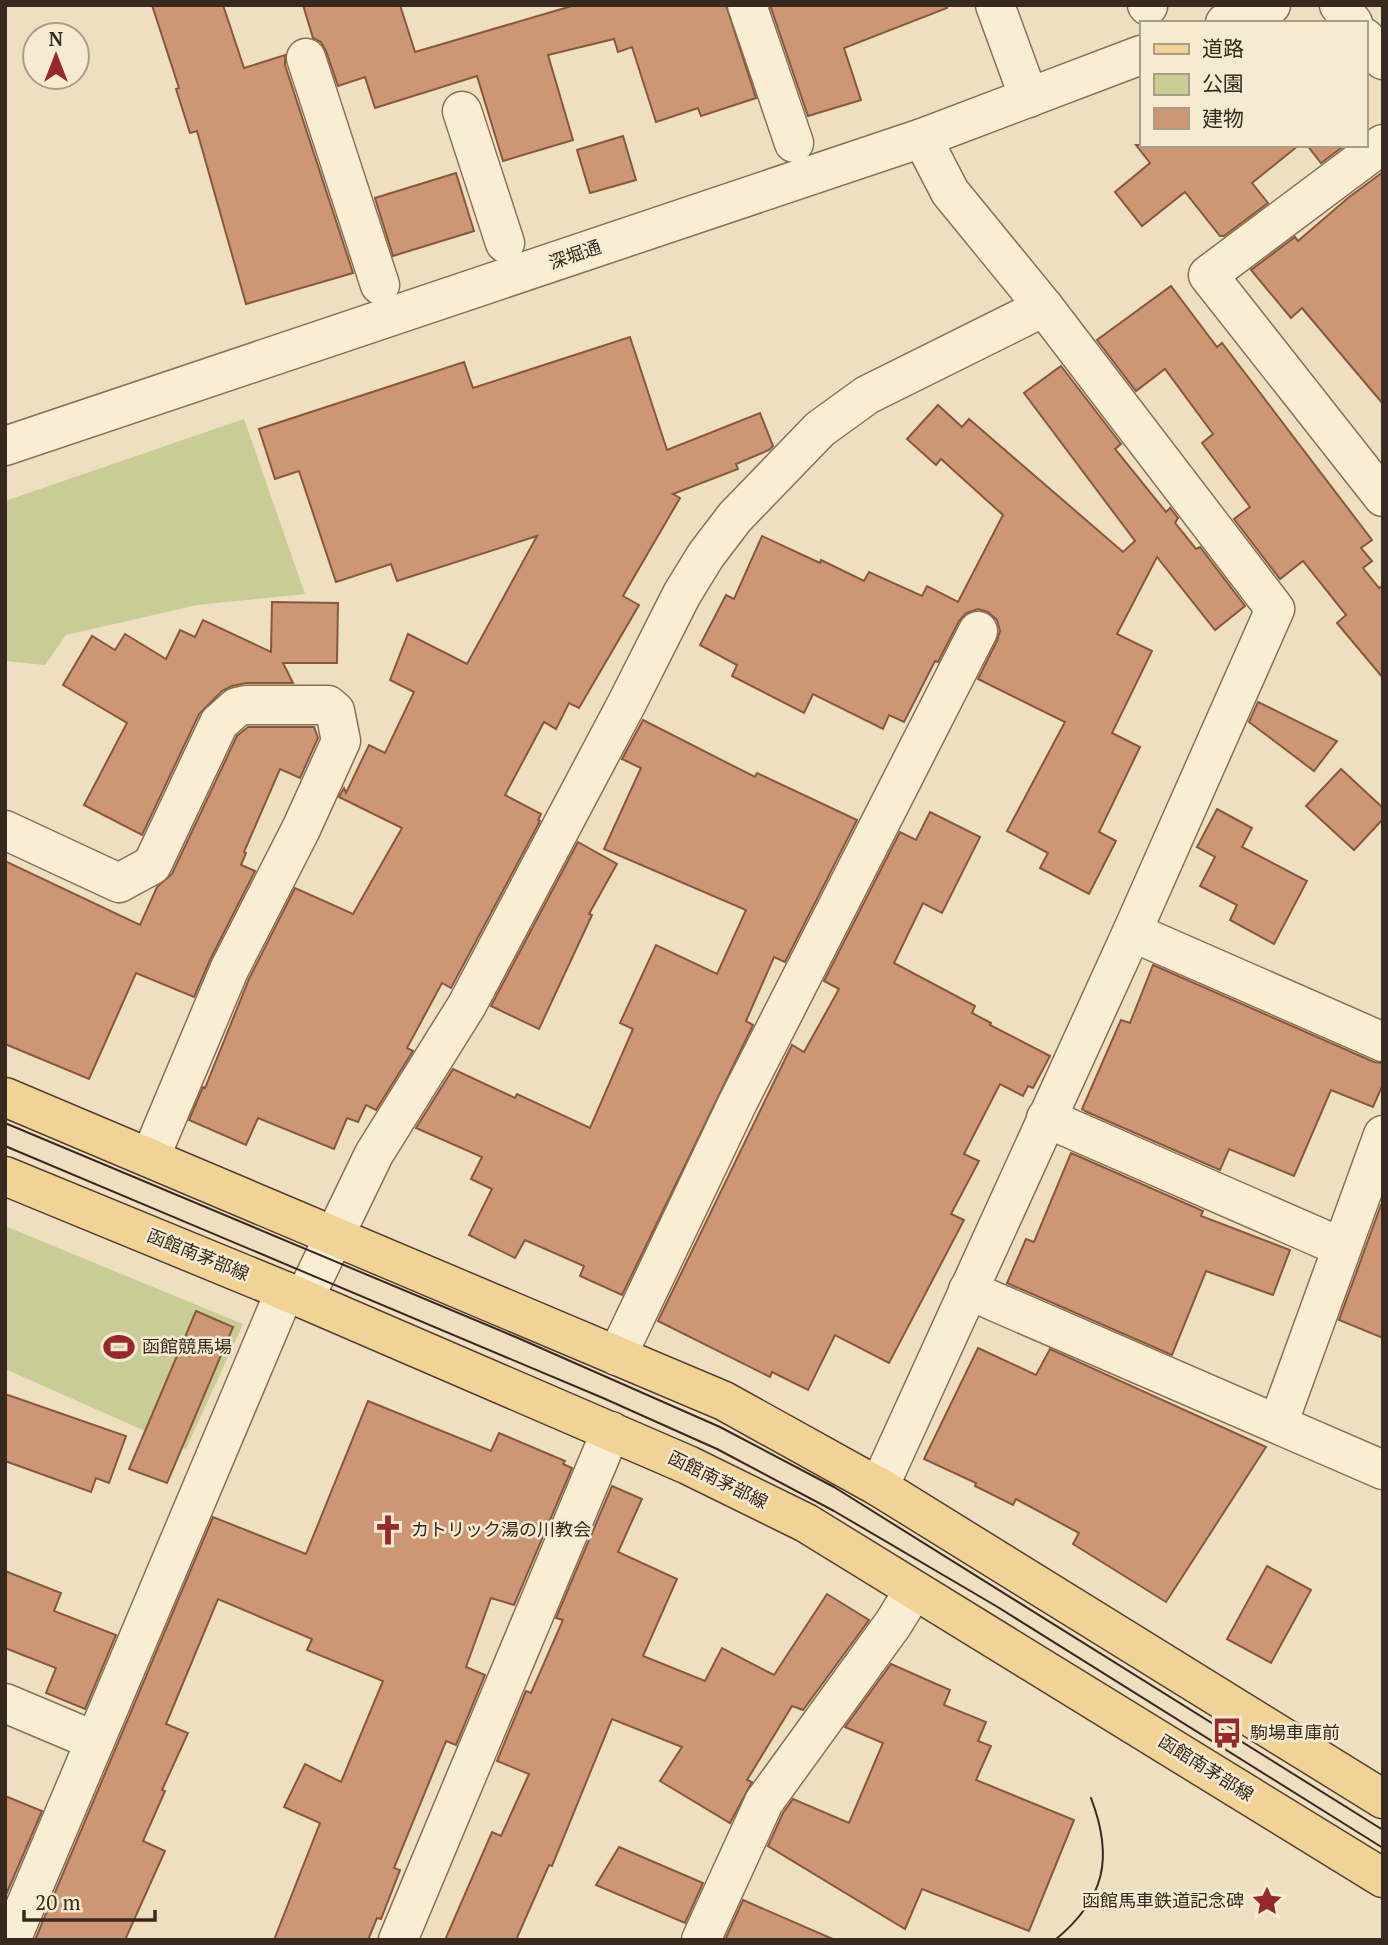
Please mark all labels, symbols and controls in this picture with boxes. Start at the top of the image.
north arrow [21,21,91,91]
legend [1140,21,1367,147]
text: N [49,26,64,51]
text: 道路 [1202,34,1244,62]
text: 公園 [1202,69,1244,97]
text: 建物 [1202,104,1244,132]
street label: 深堀通 [545,234,604,274]
street label: 函館南茅部線 [144,1223,253,1285]
sports icon: 函館競馬場 [102,1330,136,1364]
place label: 函館競馬場 [142,1334,232,1358]
street label: 函館南茅部線 [665,1445,772,1514]
church icon: カトリック湯の川教会 [371,1513,405,1547]
place label: カトリック湯の川教会 [411,1517,591,1541]
bus stop icon: 駒場車庫前 [1210,1716,1244,1750]
place label: 駒場車庫前 [1250,1720,1340,1744]
street label: 函館南茅部線 [1154,1728,1259,1806]
scale bar [24,1878,156,1922]
place icon: 函館馬車鉄道記念碑 [1250,1884,1284,1918]
text: 20 m [35,1888,81,1916]
place label: 函館馬車鉄道記念碑 [1082,1888,1244,1912]

